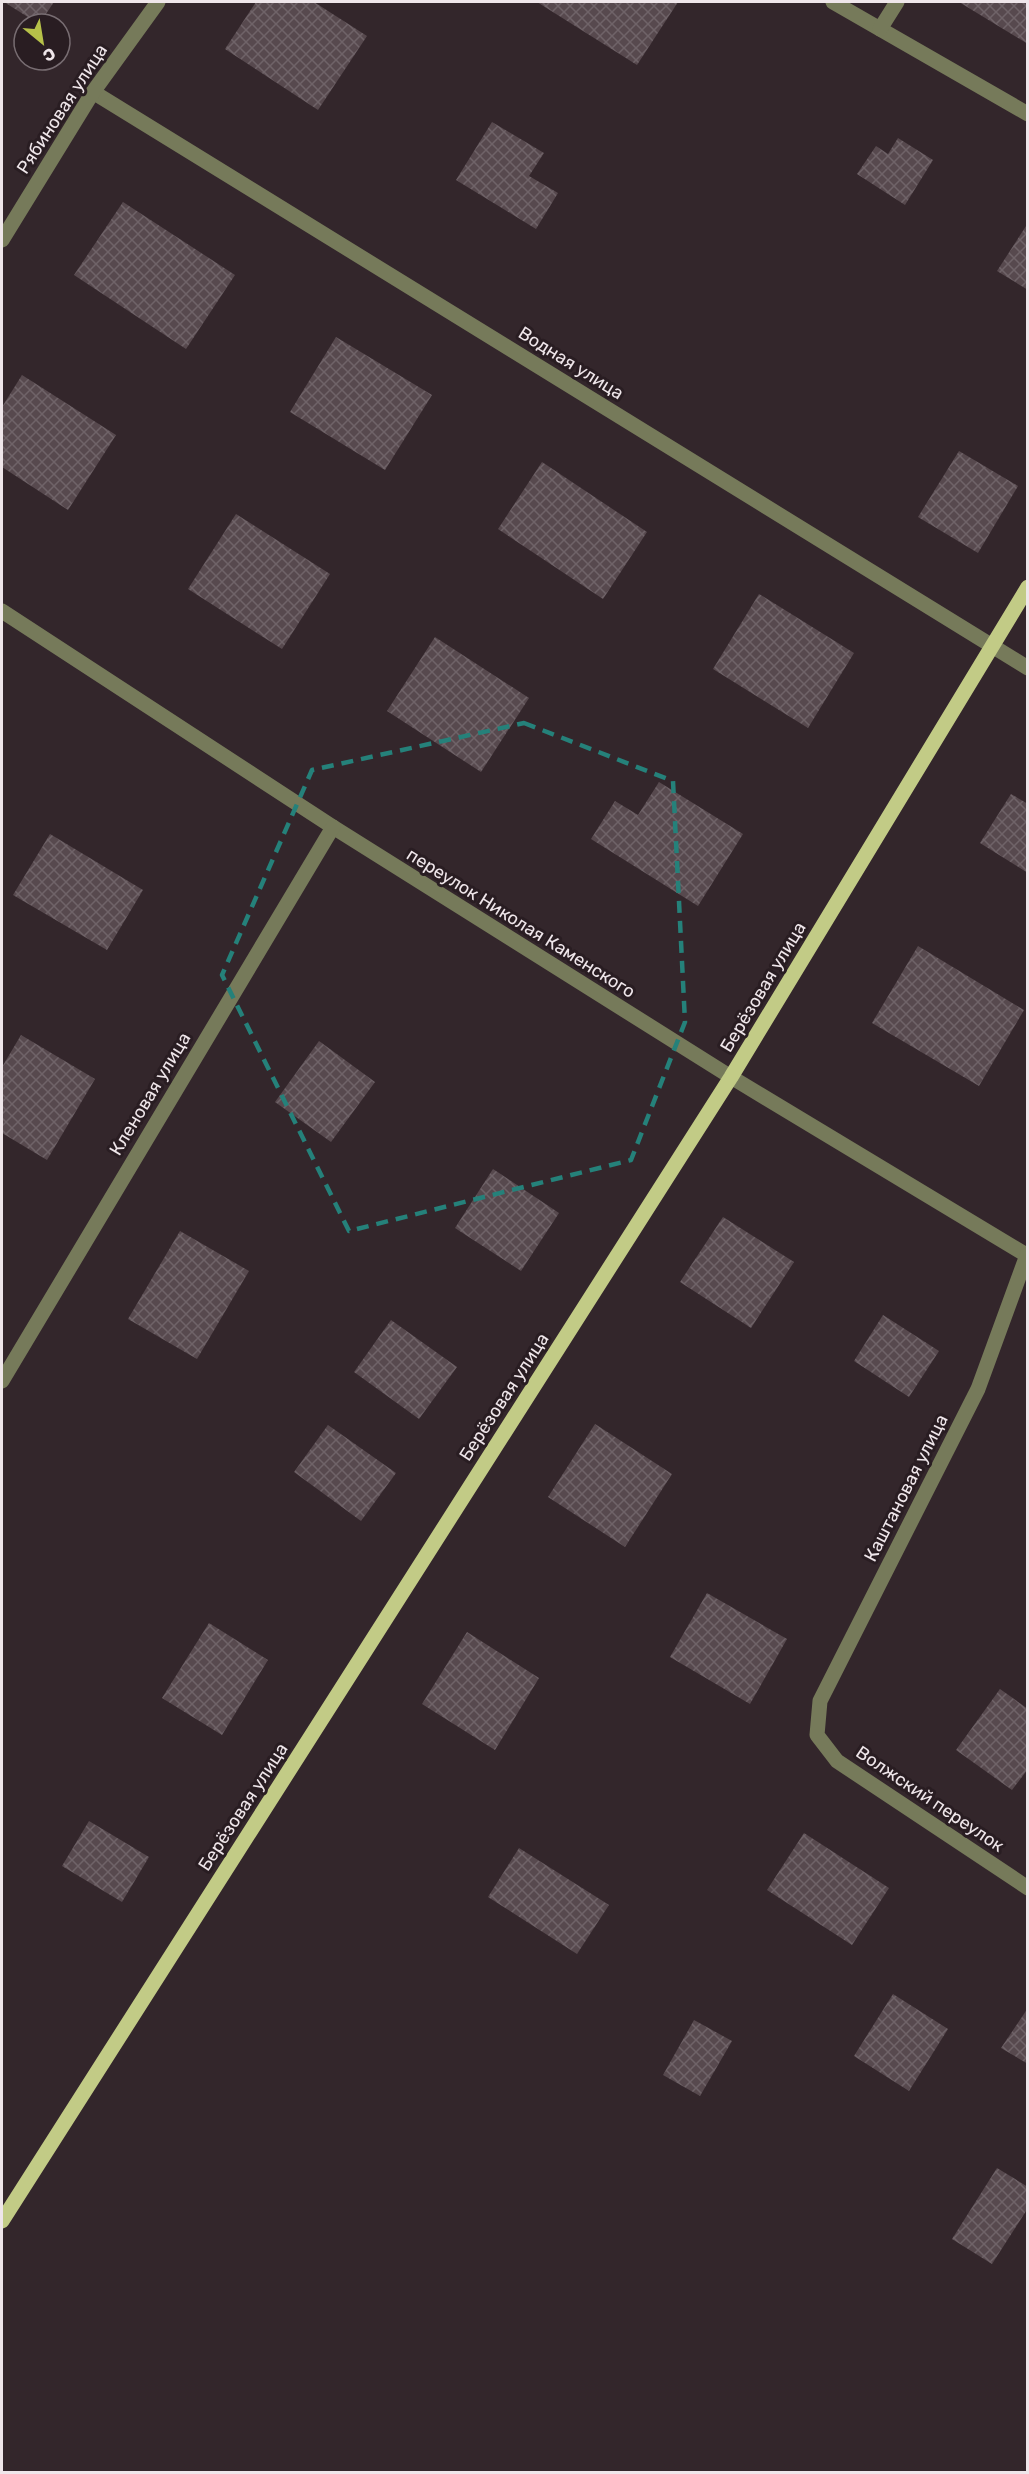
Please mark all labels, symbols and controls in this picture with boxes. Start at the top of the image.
north arrow [12,12,72,72]
street label: Рябиновая улица [12,40,112,178]
text: С [40,44,59,66]
street label: Водная улица [514,322,628,404]
street label: переулок Николая Каменского [403,843,639,1003]
street label: Берёзовая улица [715,918,811,1056]
street label: Кленовая улица [105,1029,195,1159]
street label: Берёзовая улица [454,1329,554,1465]
street label: Каштановая улица [859,1411,953,1565]
street label: Берёзовая улица [193,1739,293,1875]
street label: Волжский переулок [852,1741,1008,1857]

